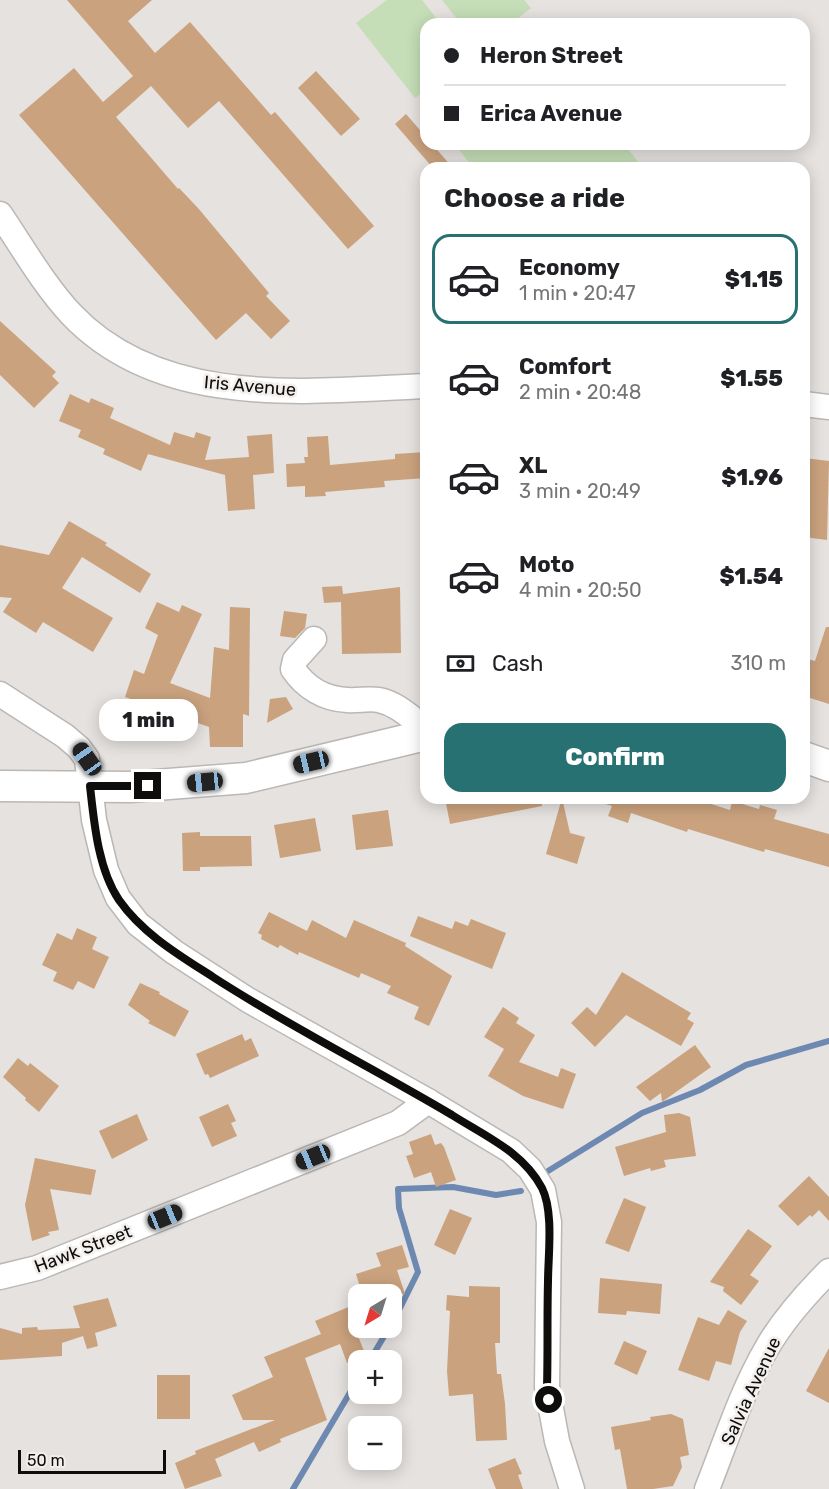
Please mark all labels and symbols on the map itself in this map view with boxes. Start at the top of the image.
street label: Iris Avenue [203,371,297,401]
callout: 1 min [98,699,198,741]
car [69,739,105,779]
car [291,749,331,775]
car [186,771,224,793]
route end [134,772,161,799]
car [293,1142,333,1172]
car [145,1202,185,1232]
street label: Hawk Street [31,1220,135,1278]
north arrow [348,1284,402,1338]
street label: Salvia Avenue [716,1333,786,1449]
route start [535,1386,562,1413]
scale bar [18,1447,166,1474]

